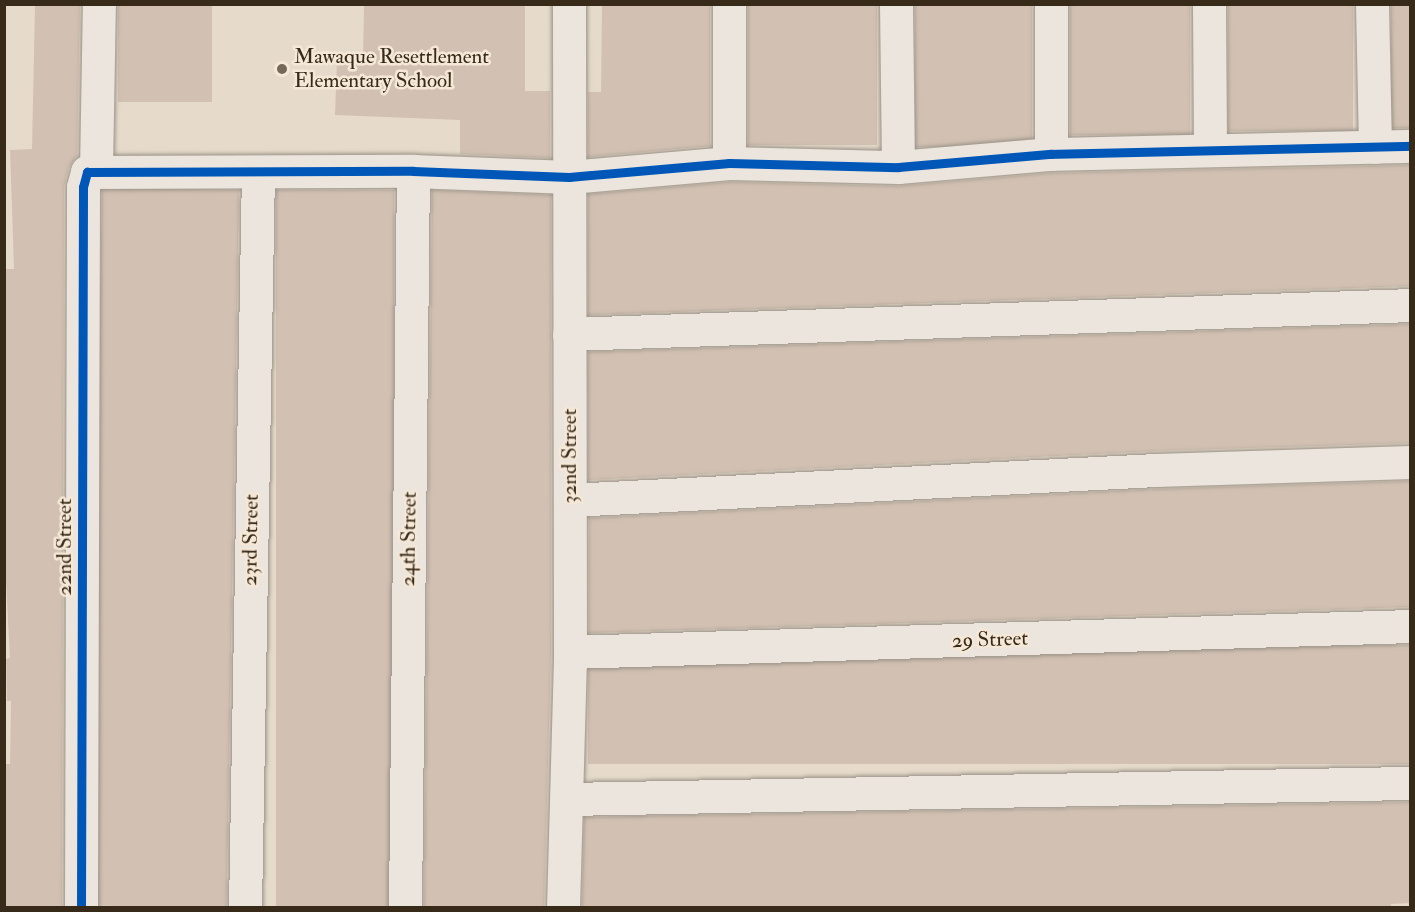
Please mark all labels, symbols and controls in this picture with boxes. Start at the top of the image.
place label: Mawaque Resettlement Elementary School [294,44,489,94]
marker: Mawaque Resettlement Elementary School [275,62,289,76]
street label: 32nd Street [557,409,583,503]
street label: 24th Street [396,491,422,587]
street label: 23rd Street [238,494,264,586]
street label: 22nd Street [52,498,78,596]
street label: 29 Street [951,626,1029,654]

